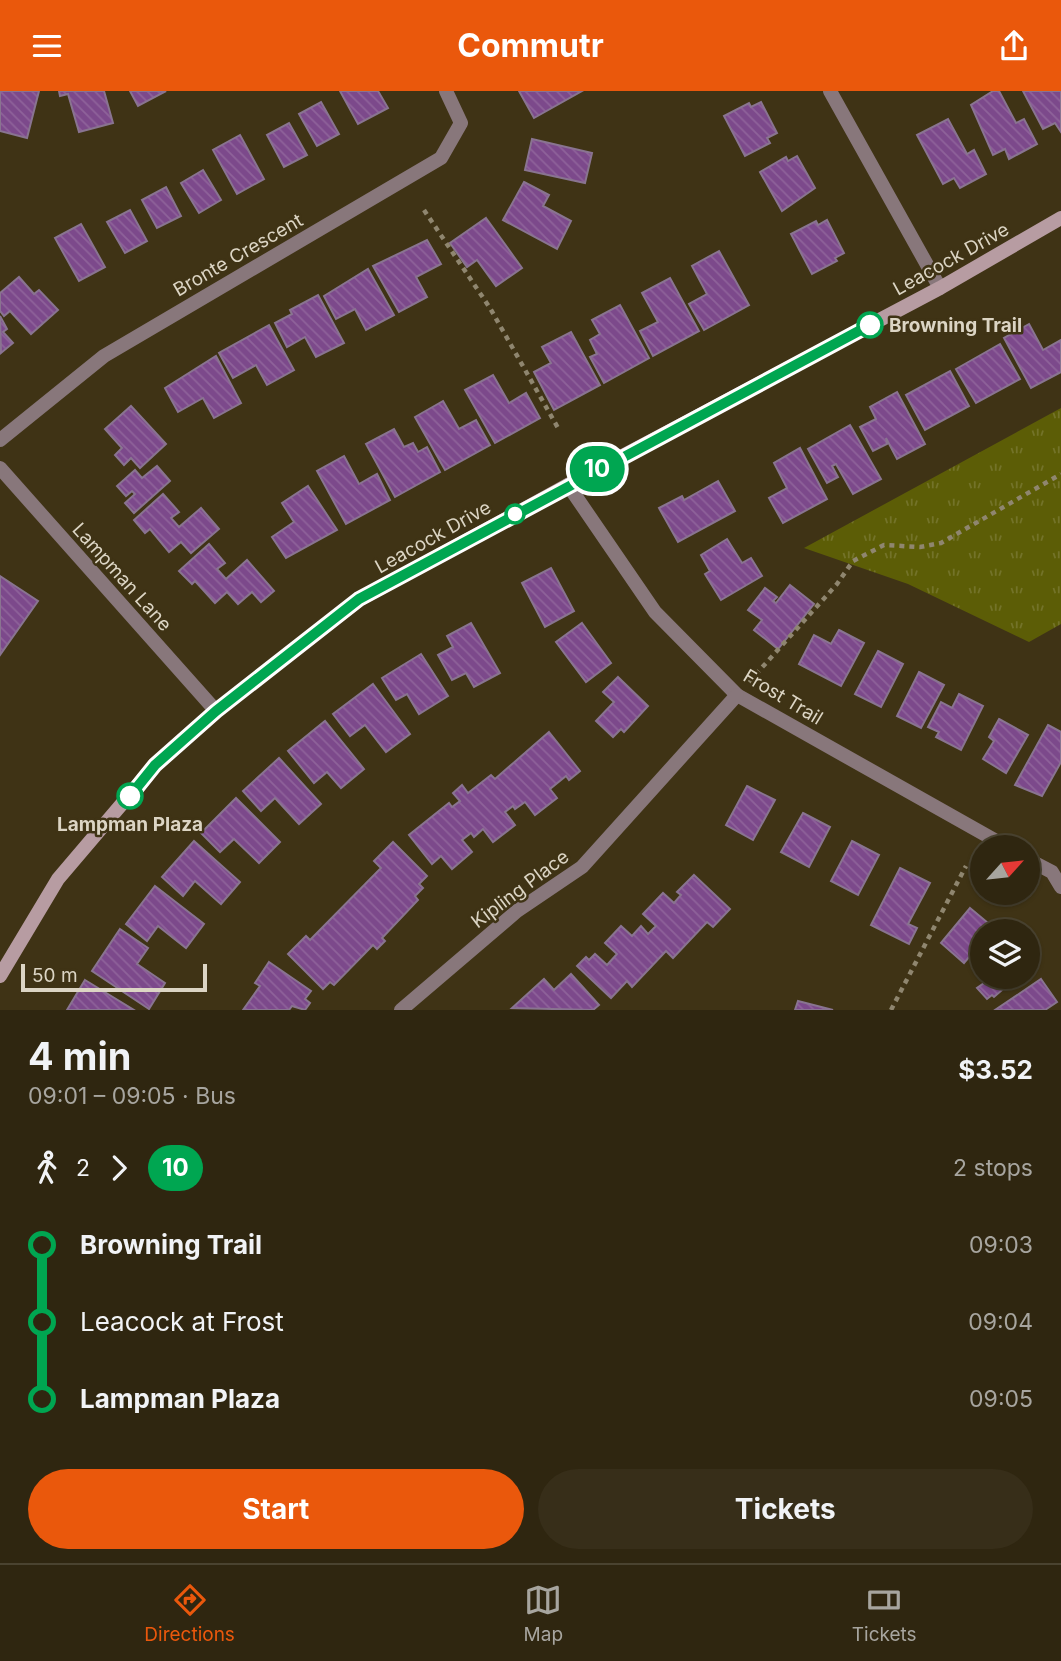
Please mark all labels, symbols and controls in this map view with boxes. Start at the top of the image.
text: Commutr [457,26,604,65]
icon: menu [28,27,66,65]
icon: share [995,27,1033,65]
street label: Bronte Crescent [169,209,307,301]
street label: Leacock Drive [889,218,1013,300]
marker: Browning Trail [857,312,883,338]
place label: Browning Trail [889,314,1022,337]
line badge: 10 [566,446,628,492]
text: 10 [584,454,610,483]
street label: Leacock Drive [371,496,495,578]
unlabelled marker [505,504,525,524]
street label: Lampman Lane [68,518,176,636]
street label: Frost Trail [739,664,827,730]
marker: Lampman Plaza [117,783,143,809]
place label: Lampman Plaza [57,813,203,836]
north arrow [970,835,1040,905]
map controls [970,835,1040,989]
street label: Kipling Place [467,845,573,933]
button: layers [970,919,1040,989]
scale bar [21,961,206,993]
text: 50 m [32,964,78,987]
text: 4 min [28,1033,131,1079]
text: $3.52 [958,1054,1033,1085]
text: 09:01 – 09:05 · Bus [28,1082,236,1110]
icon: walk [28,1149,66,1187]
icon: forward [100,1149,138,1187]
text: 10 [162,1153,189,1182]
text: 2 [76,1154,90,1182]
text: 2 stops [953,1154,1033,1182]
text: Browning Trail [80,1229,262,1260]
text: 09:03 [969,1231,1033,1259]
text: Leacock at Frost [80,1306,284,1337]
text: 09:04 [968,1308,1033,1336]
text: Lampman Plaza [80,1383,280,1414]
text: 09:05 [969,1385,1033,1413]
button: Start [28,1469,524,1549]
button: Tickets [538,1469,1033,1549]
tab: Directions [144,1581,235,1646]
tab: Map [524,1581,563,1646]
tab: Tickets [852,1581,917,1646]

